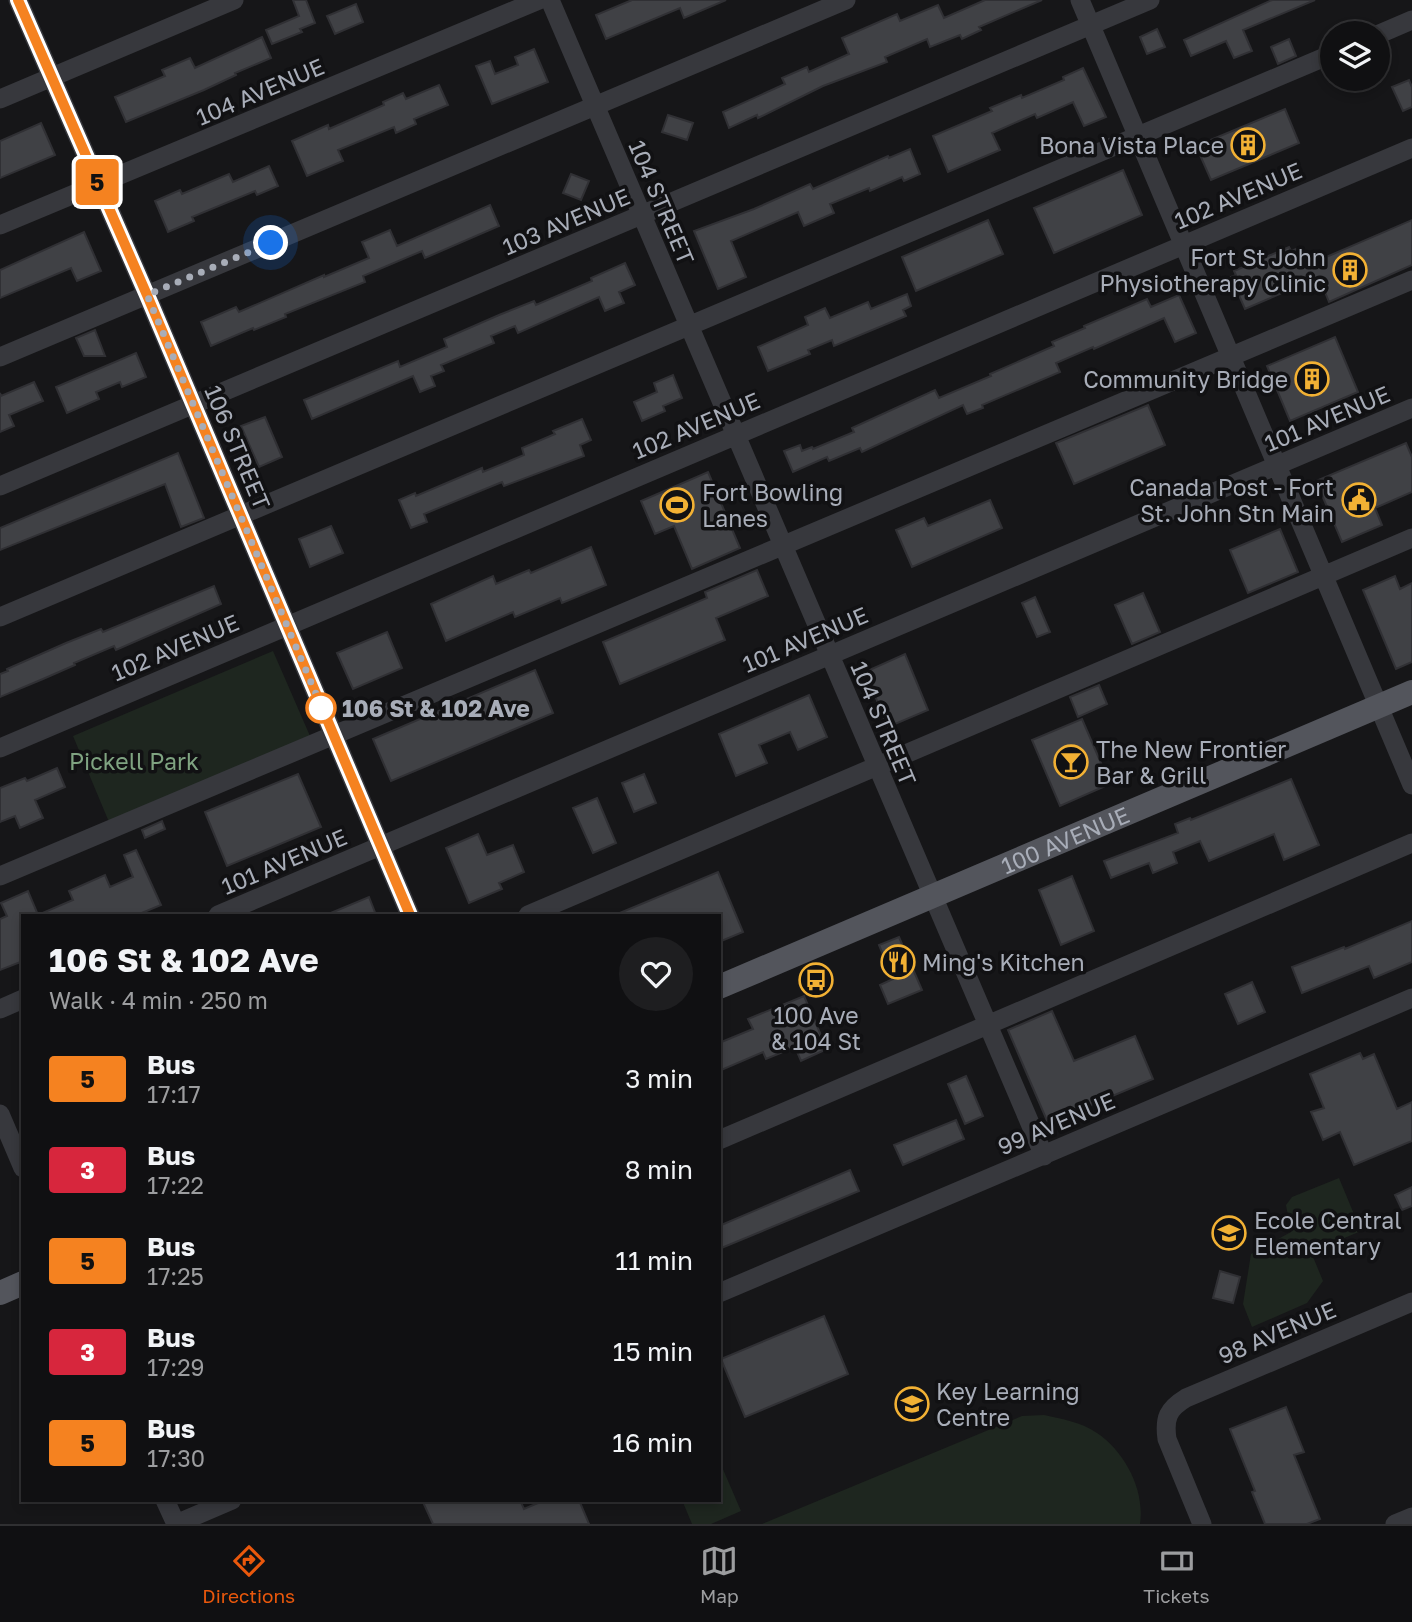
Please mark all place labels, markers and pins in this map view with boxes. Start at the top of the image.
building icon: Bona Vista Place [1229,126,1267,164]
place label: Bona Vista Place [1039,131,1224,159]
place label: Fort St John Physiotherapy Clinic [1099,243,1326,297]
building icon: Fort St John Physiotherapy Clinic [1331,251,1369,289]
building icon: Community Bridge [1293,360,1331,398]
place label: Community Bridge [1083,365,1288,393]
place label: Canada Post - Fort St. John Stn Main [1129,473,1334,527]
place label: Fort Bowling Lanes [702,478,843,532]
public building icon: Canada Post - Fort St. John Stn Main [1340,481,1378,519]
sports icon: Fort Bowling Lanes [658,486,696,524]
marker: 106 St & 102 Ave [306,693,336,723]
place label: 106 St & 102 Ave [342,694,530,722]
place label: The New Frontier Bar & Grill [1096,735,1286,789]
bar icon: The New Frontier Bar & Grill [1052,743,1090,781]
restaurant icon: Ming's Kitchen [879,943,917,981]
place label: Ming's Kitchen [922,948,1085,976]
bus stop icon: 100 Ave & 104 St [797,961,835,999]
place label: 100 Ave & 104 St [771,1001,861,1055]
place label: Ecole Central Elementary [1254,1206,1402,1260]
school or university icon: Ecole Central Elementary [1210,1214,1248,1252]
place label: Key Learning Centre [936,1377,1080,1431]
school or university icon: Key Learning Centre [893,1385,931,1423]

